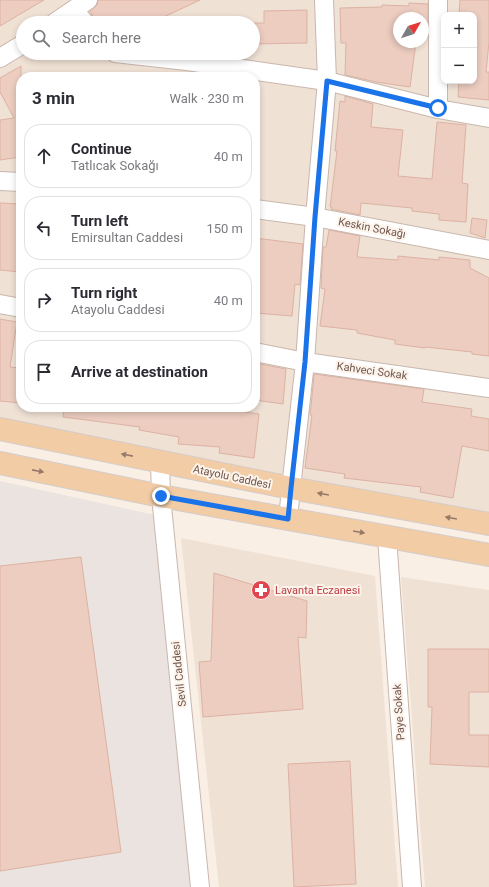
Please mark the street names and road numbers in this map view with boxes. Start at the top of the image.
street label: Keskin Sokağı [337,215,407,241]
street label: Kahveci Sokak [336,360,409,382]
street label: Atayolu Caddesi [192,462,272,492]
street label: Sevil Caddesi [169,641,189,707]
street label: Paye Sokak [391,683,407,741]

